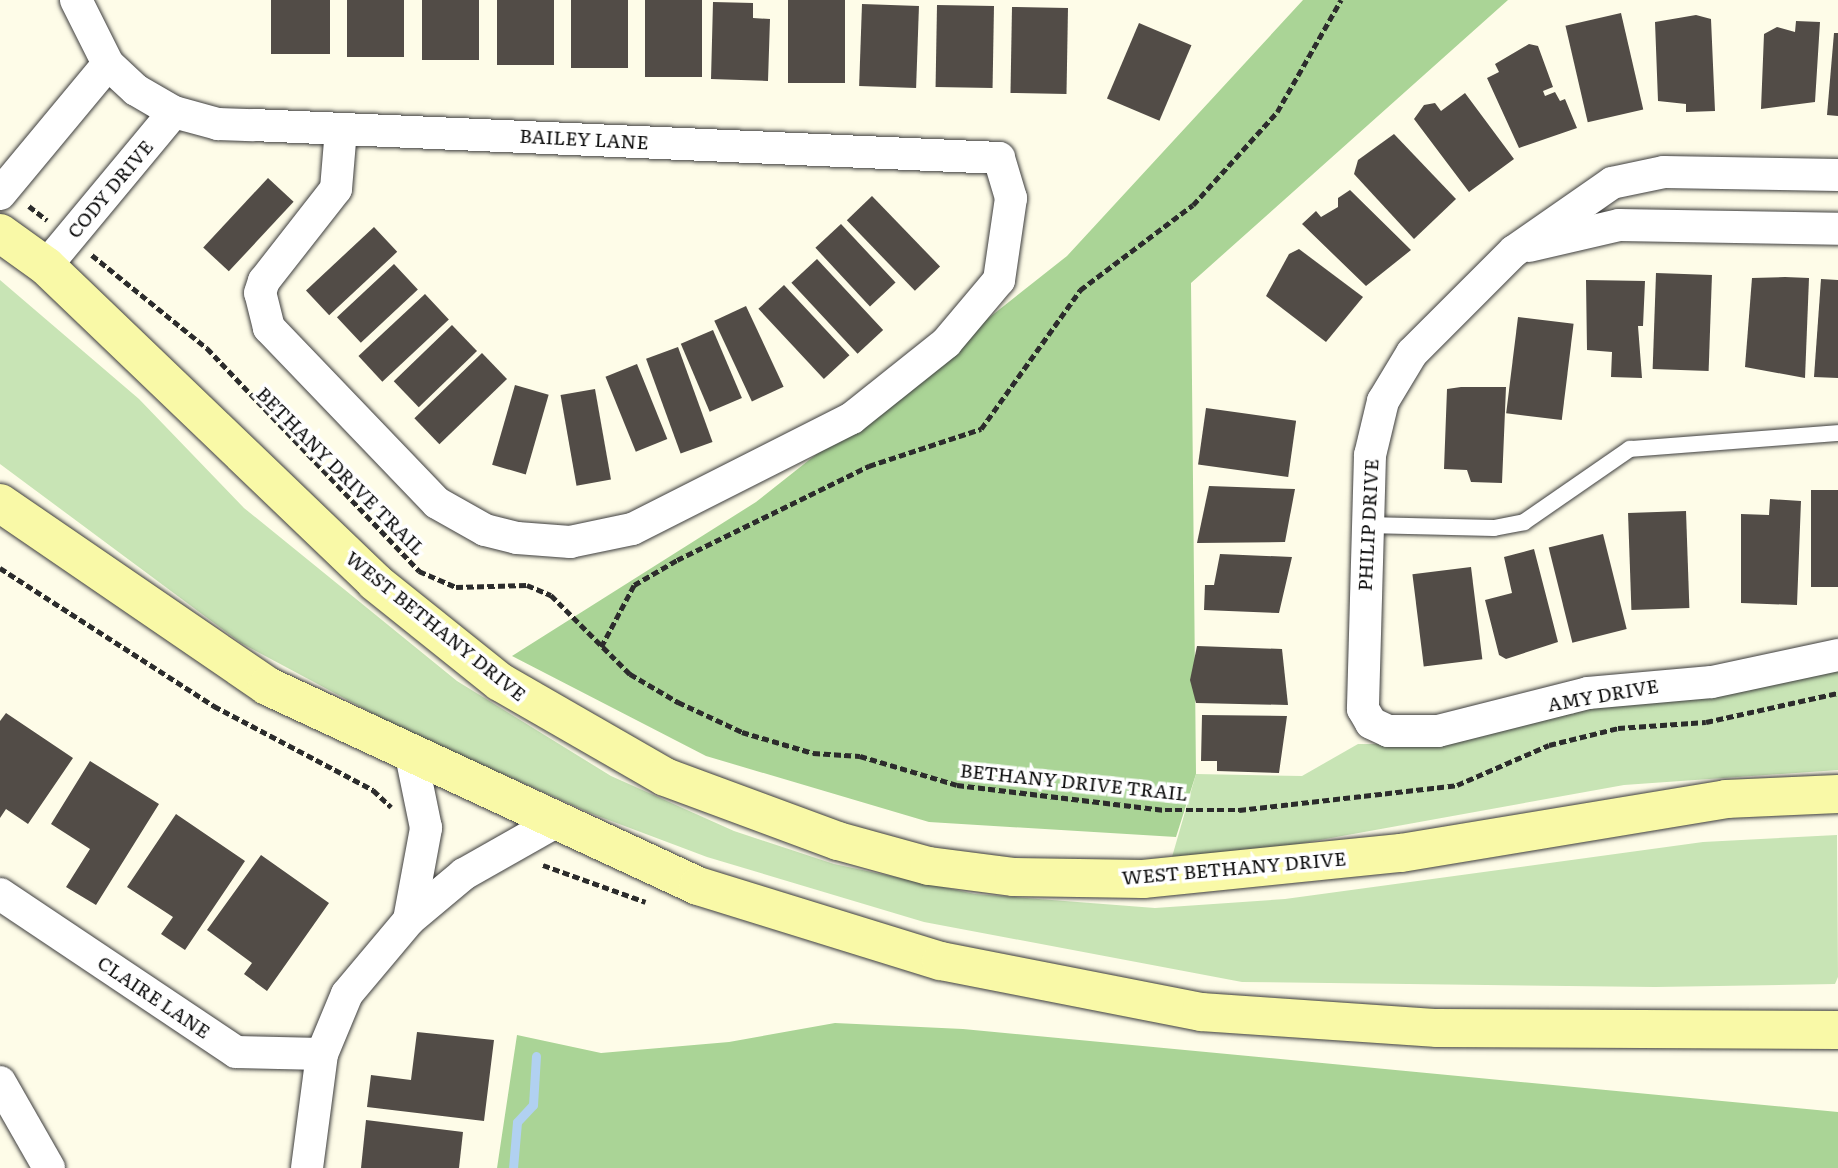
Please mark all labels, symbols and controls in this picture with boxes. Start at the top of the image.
street label: BAILEY LANE [519,124,649,154]
street label: CODY DRIVE [62,135,158,243]
street label: BETHANY DRIVE TRAIL [252,382,430,560]
street label: PHILIP DRIVE [1353,458,1383,592]
street label: WEST BETHANY DRIVE [341,546,531,706]
street label: AMY DRIVE [1546,674,1660,716]
street label: BETHANY DRIVE TRAIL [959,759,1189,805]
street label: WEST BETHANY DRIVE [1121,847,1347,889]
street label: CLAIRE LANE [93,951,215,1043]

